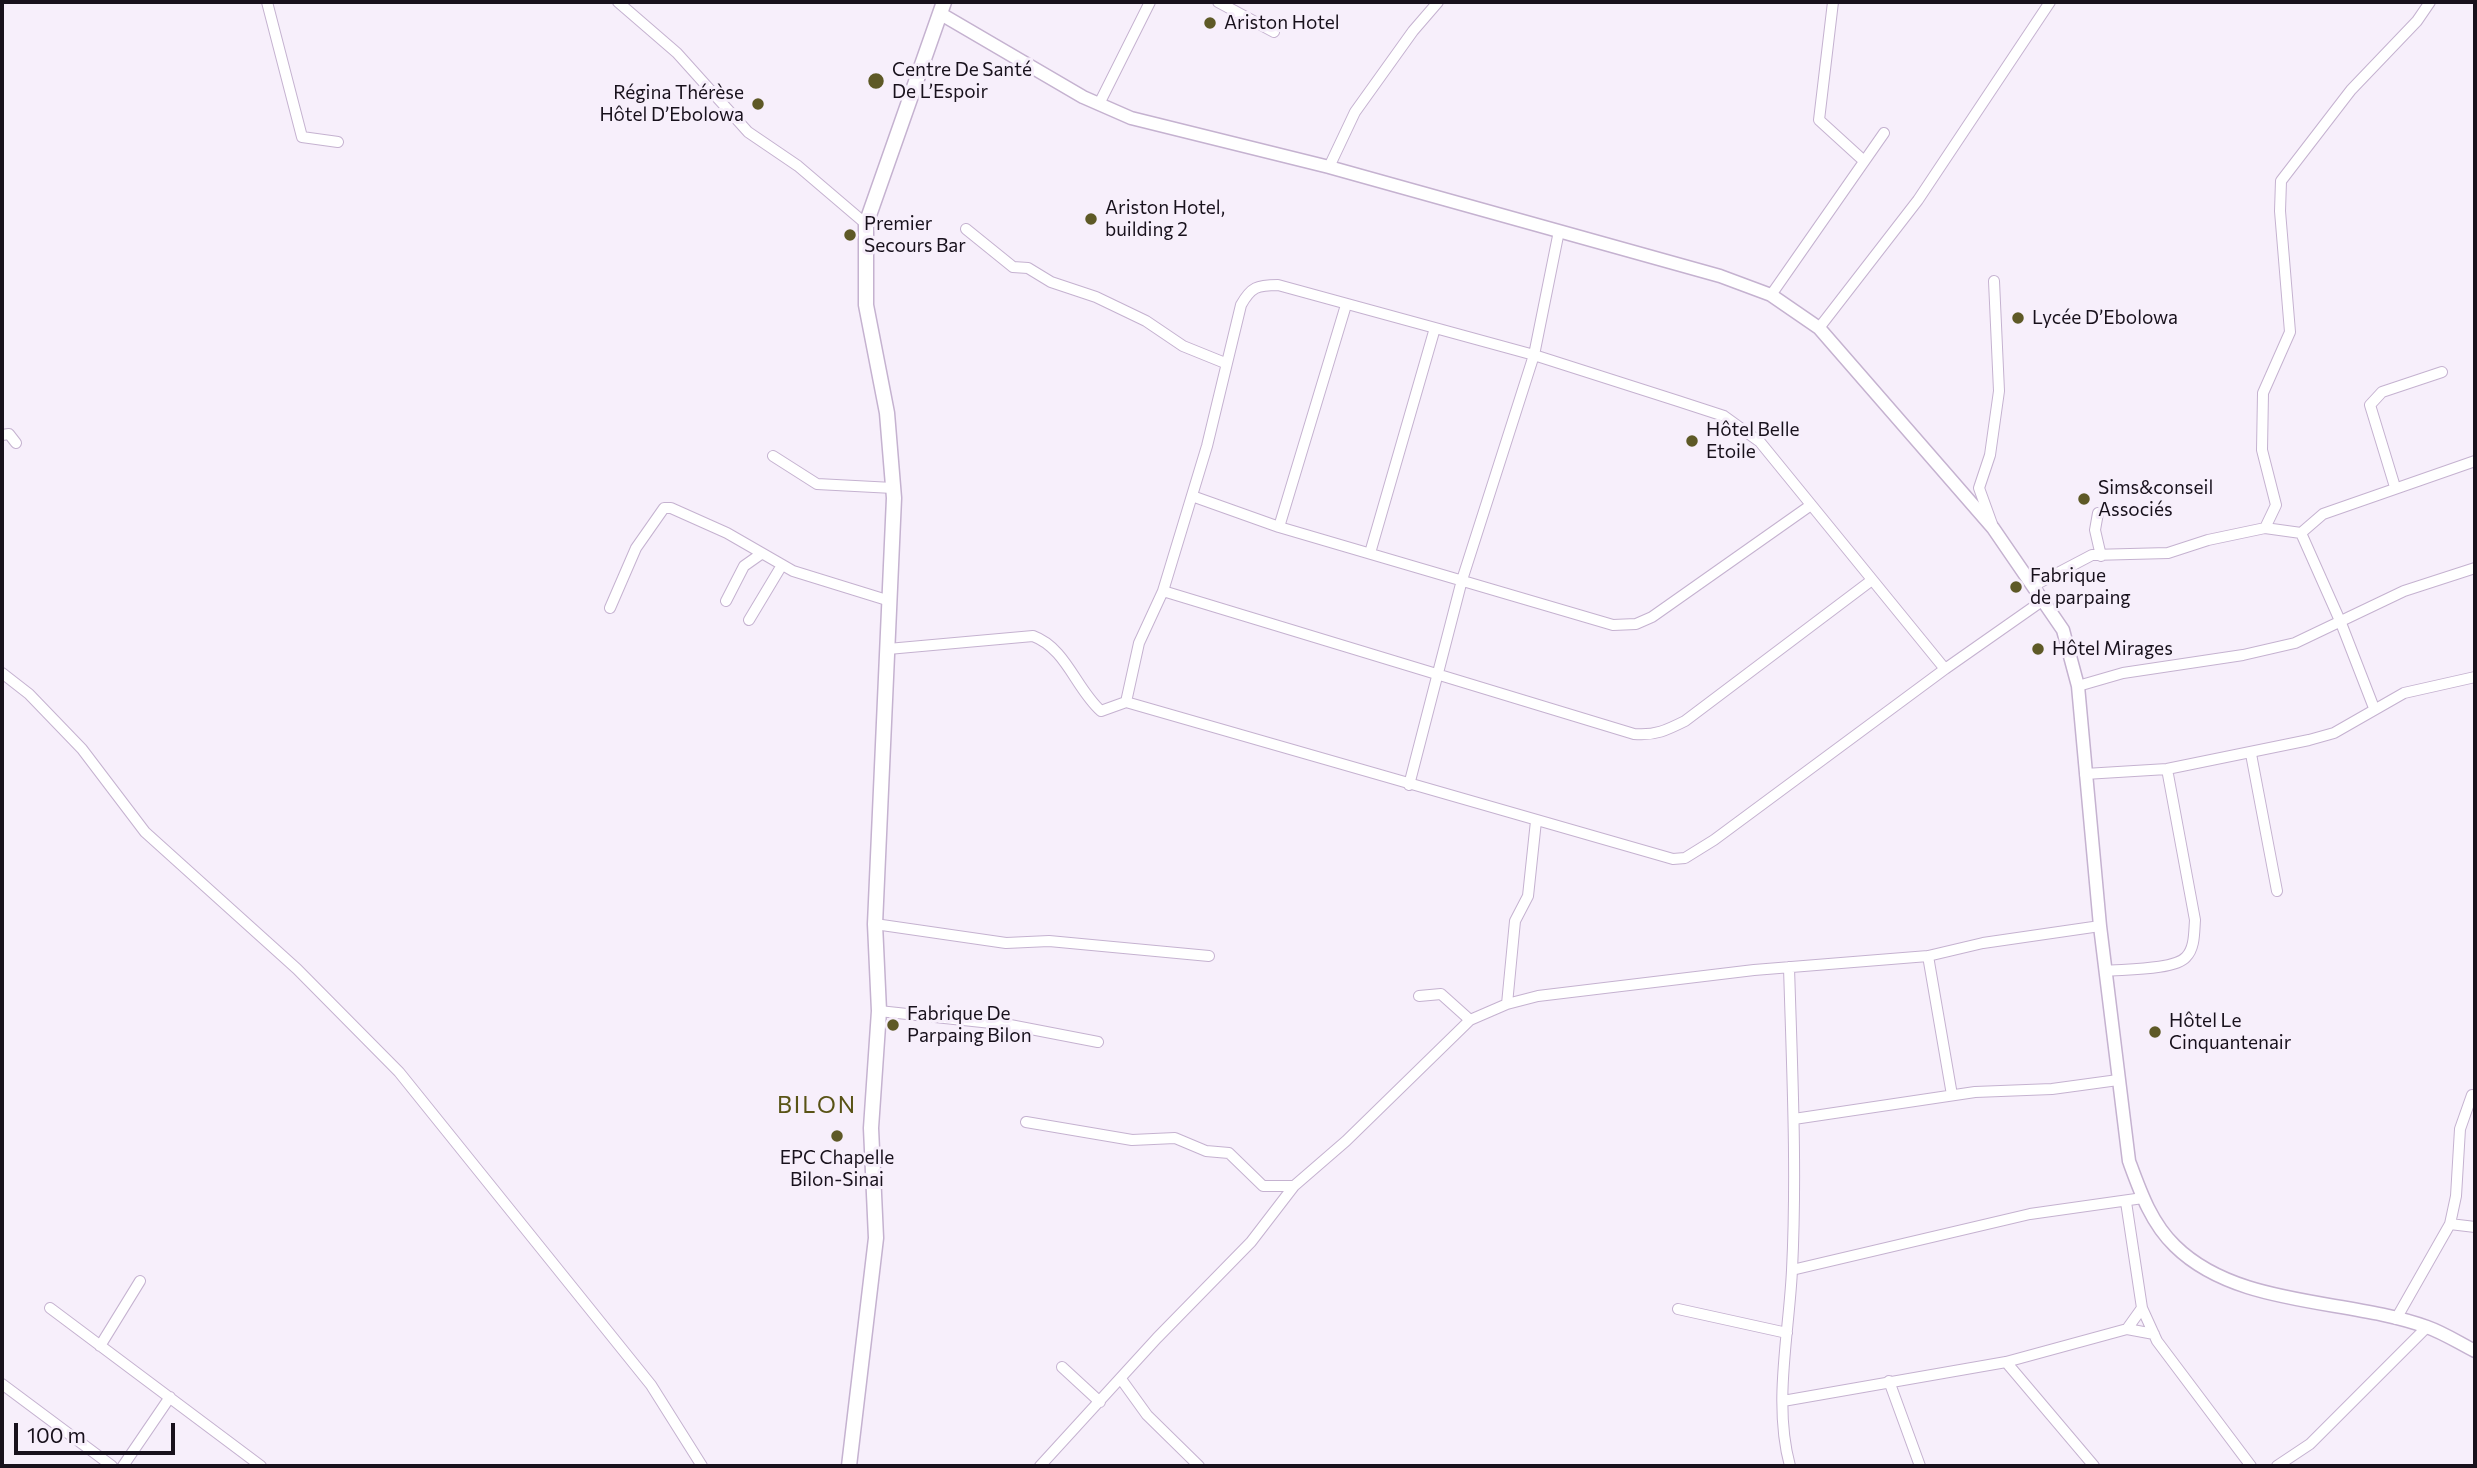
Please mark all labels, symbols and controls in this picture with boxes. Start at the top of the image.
place label: Ariston Hotel [1224,12,1340,34]
marker: Ariston Hotel [1202,15,1218,31]
place label: Centre De Santé De L’Espoir [892,59,1032,103]
marker: Centre De Santé De L’Espoir [866,71,886,91]
place label: Régina Thérèse Hôtel D’Ebolowa [599,82,744,126]
marker: Régina Thérèse Hôtel D’Ebolowa [750,96,766,112]
place label: Ariston Hotel, building 2 [1105,197,1225,241]
marker: Ariston Hotel, building 2 [1083,211,1099,227]
place label: Premier Secours Bar [864,213,966,257]
marker: Premier Secours Bar [842,227,858,243]
place label: Lycée D’Ebolowa [2032,307,2178,329]
marker: Lycée D’Ebolowa [2010,310,2026,326]
place label: Hôtel Belle Etoile [1706,419,1800,463]
marker: Hôtel Belle Etoile [1684,433,1700,449]
place label: Sims&conseil Associés [2098,477,2213,521]
marker: Sims&conseil Associés [2076,491,2092,507]
place label: Fabrique de parpaing [2030,565,2131,609]
marker: Fabrique de parpaing [2008,579,2024,595]
place label: Hôtel Mirages [2052,638,2173,660]
marker: Hôtel Mirages [2030,641,2046,657]
place label: Fabrique De Parpaing Bilon [907,1003,1032,1047]
place label: Hôtel Le Cinquantenair [2169,1010,2291,1054]
marker: Fabrique De Parpaing Bilon [885,1017,901,1033]
marker: Hôtel Le Cinquantenair [2147,1024,2163,1040]
district label: BILON [778,1091,856,1119]
marker: EPC Chapelle Bilon-Sinai [829,1128,845,1144]
place label: EPC Chapelle Bilon-Sinai [780,1147,894,1191]
scale bar [18,1408,178,1452]
text: 100 m [27,1422,86,1447]

